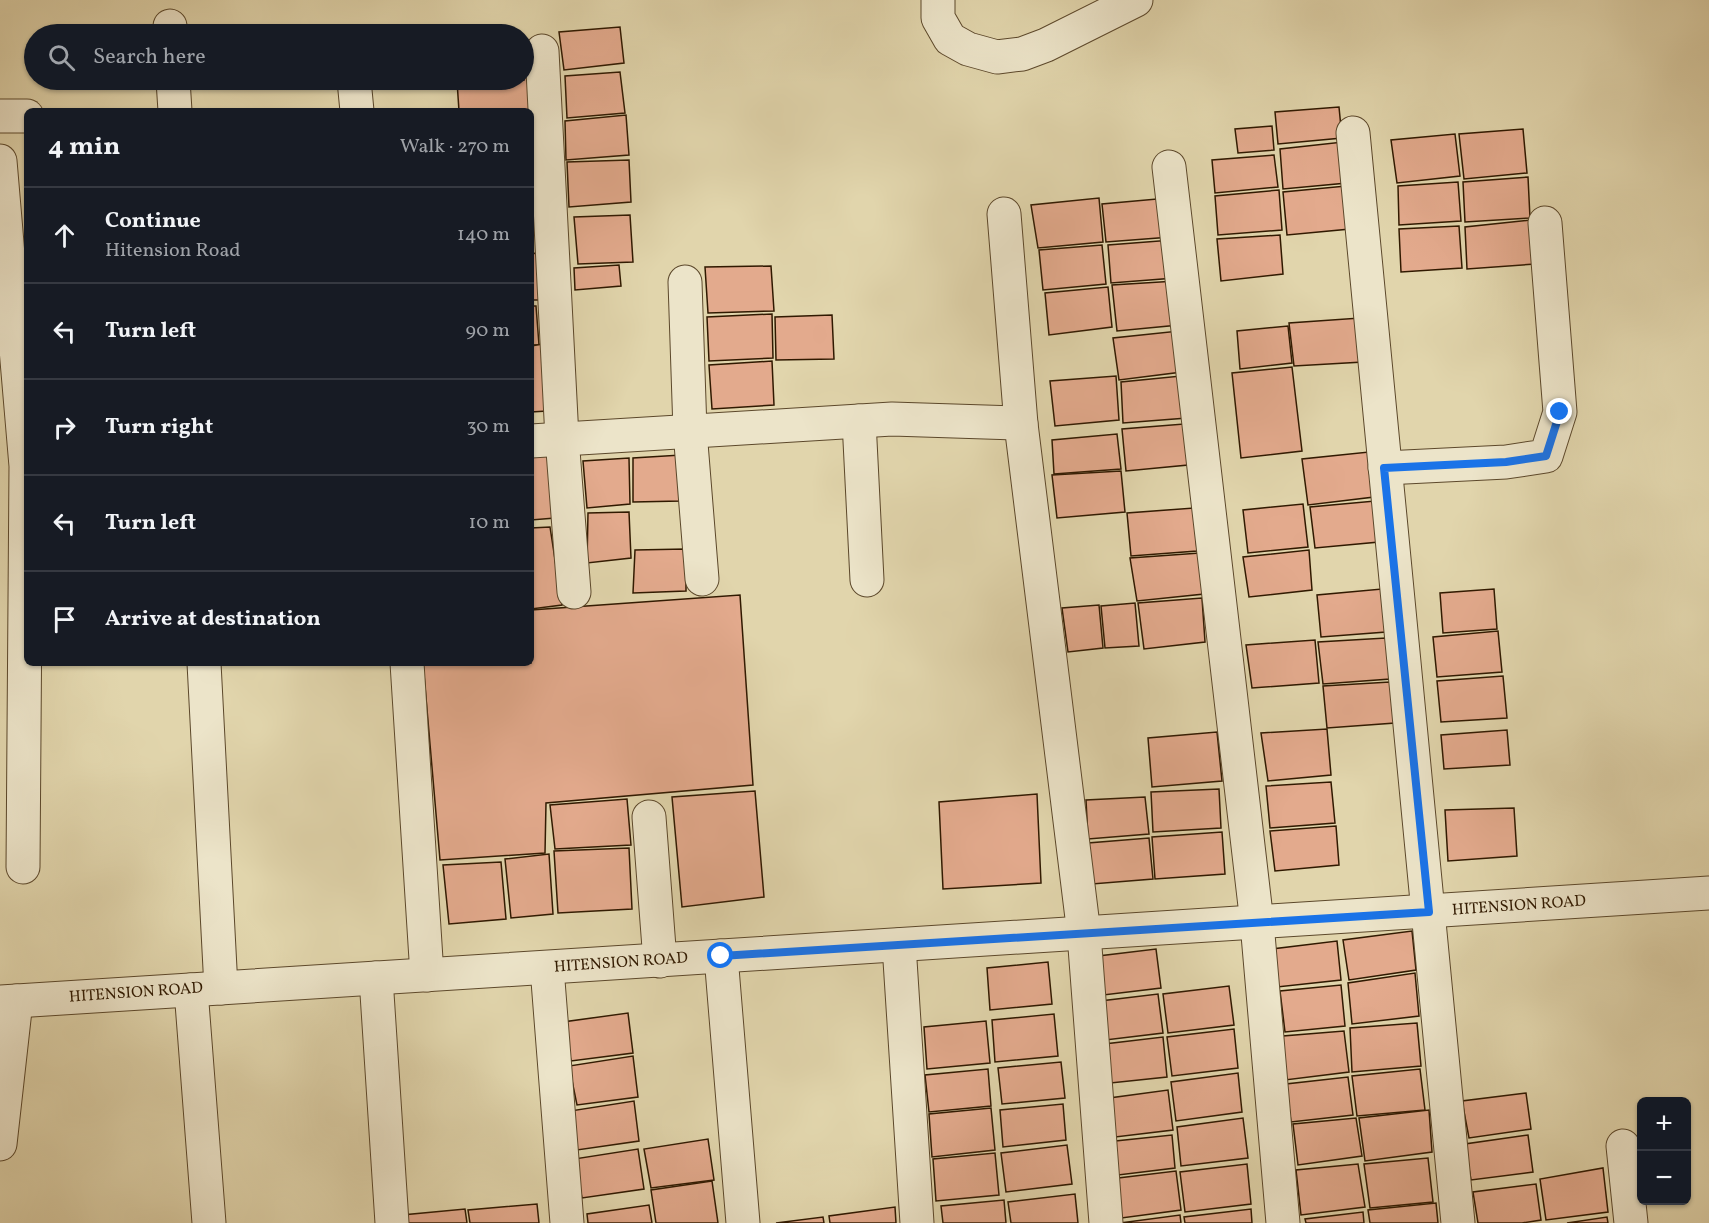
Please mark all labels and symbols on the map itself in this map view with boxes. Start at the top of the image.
route end [1546,398,1572,424]
street label: HITENSION ROAD [1451,890,1587,922]
route start [707,942,733,968]
street label: HITENSION ROAD [553,947,689,979]
street label: HITENSION ROAD [68,977,204,1009]

